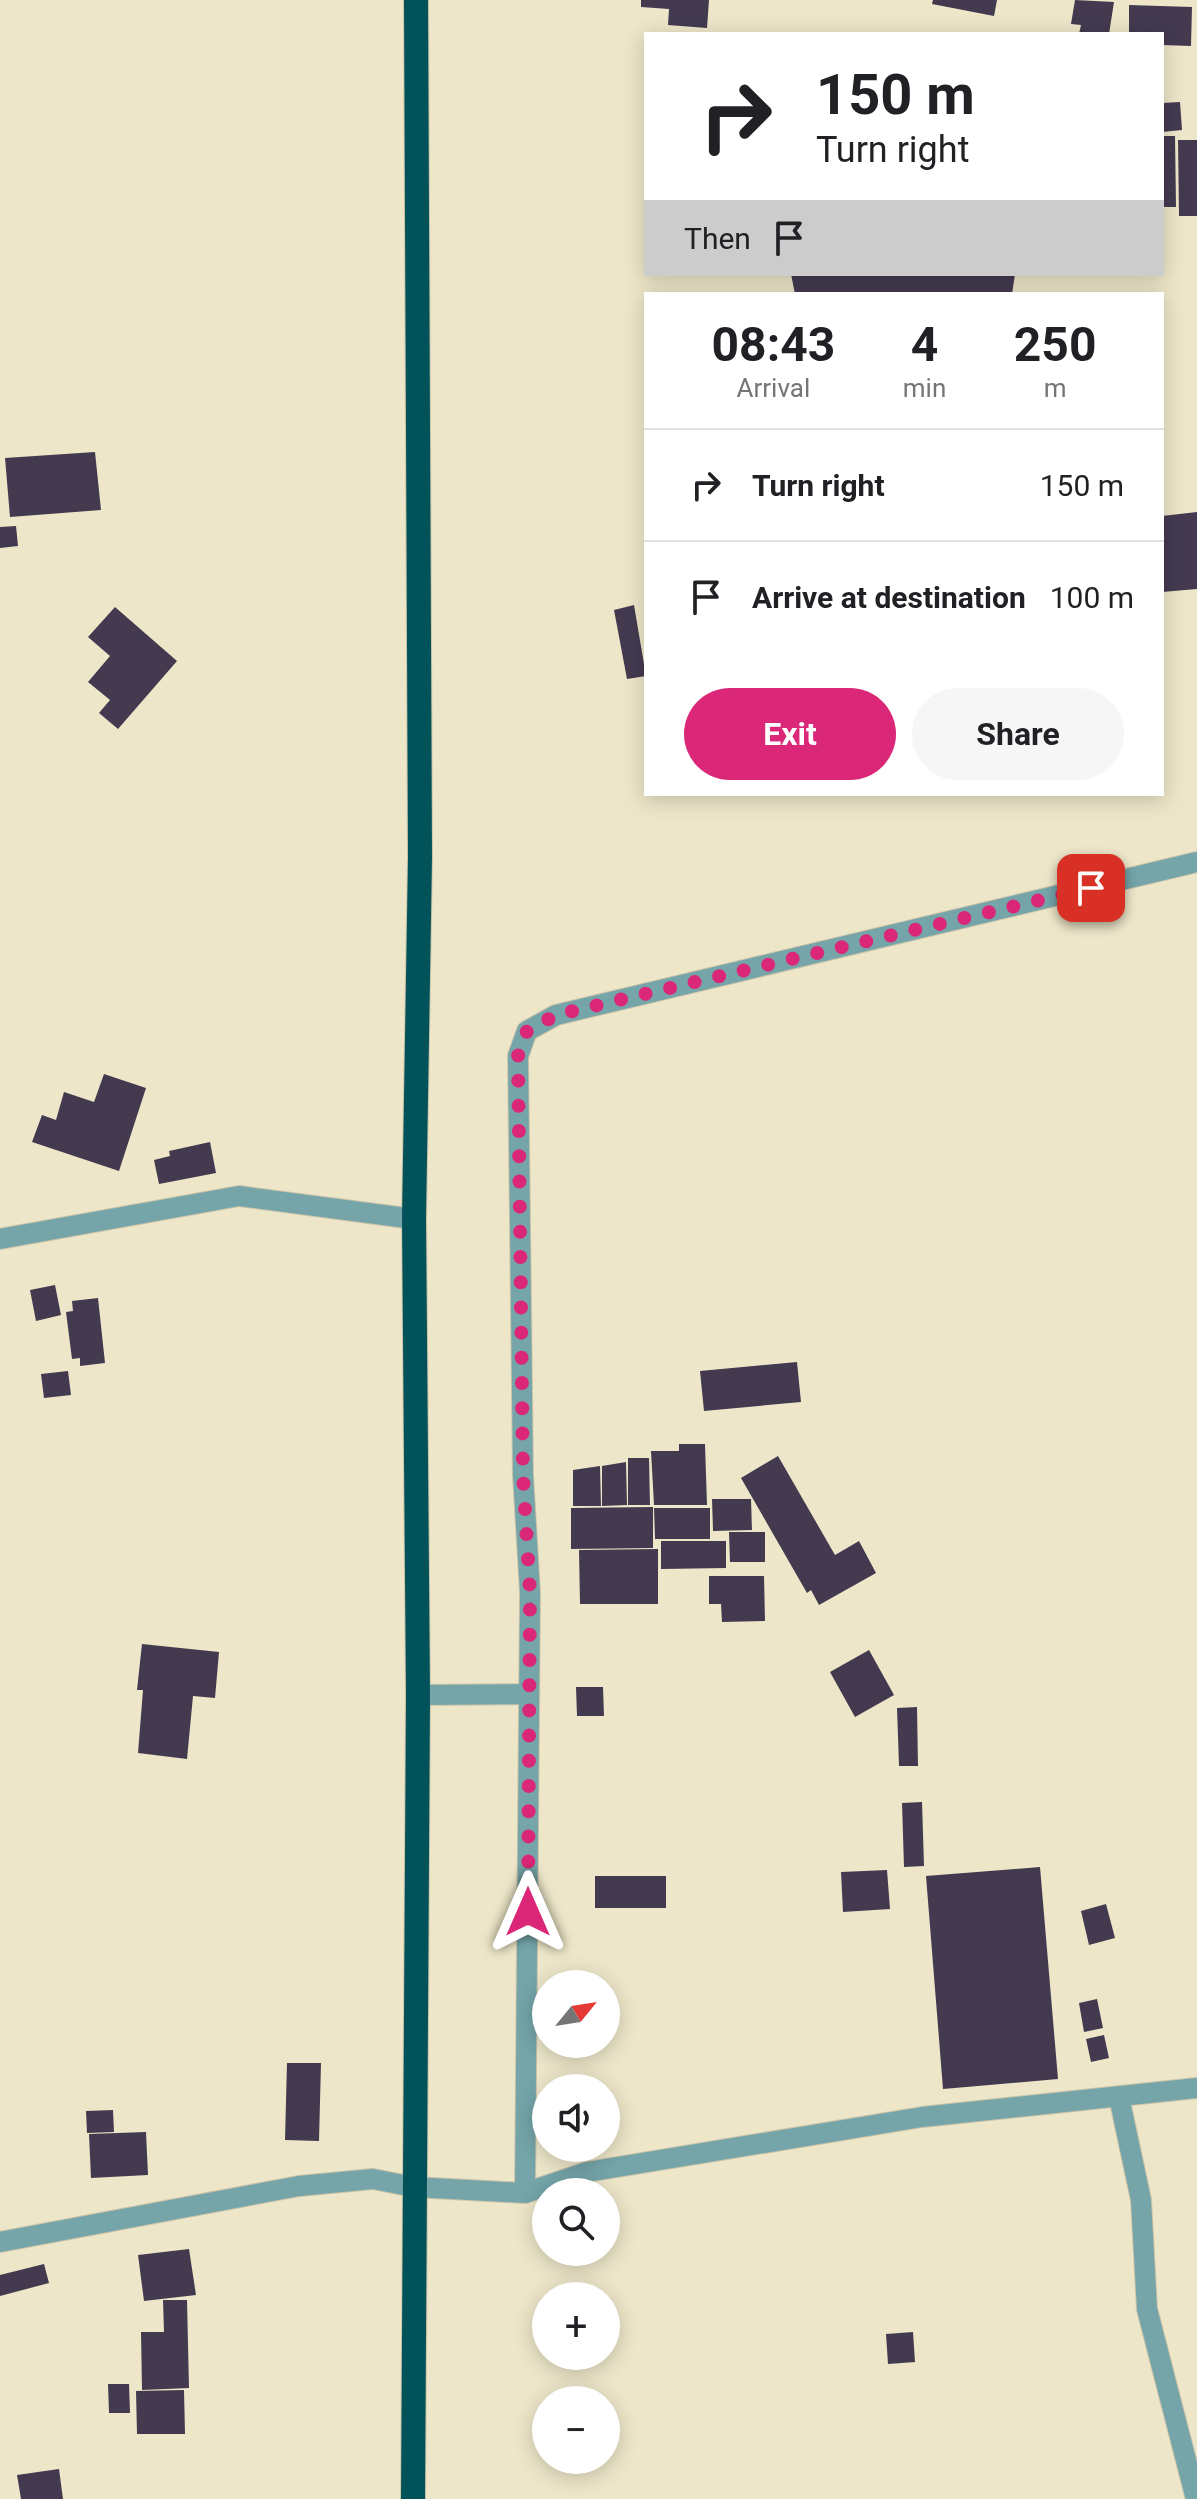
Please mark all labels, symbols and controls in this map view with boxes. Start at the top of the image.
text: 150 m [816,62,975,128]
icon: right [684,64,788,168]
text: Turn right [816,129,969,171]
icon: arrive [767,216,811,260]
text: Then [684,221,751,256]
text: 08:43 [712,316,835,373]
text: 4 [911,316,938,373]
text: 250 [1014,316,1096,373]
text: Arrival [737,373,810,403]
text: min [903,373,946,403]
text: m [1044,373,1067,403]
icon: right [684,463,728,507]
text: Turn right [752,468,885,503]
text: 150 m [1040,468,1124,503]
icon: arrive [684,575,728,619]
text: Arrive at destination [752,580,1026,615]
text: 100 m [1050,580,1134,615]
button: Exit [684,688,896,780]
button: Share [912,688,1124,780]
pin [1057,854,1125,922]
icon: arrive [1069,866,1113,910]
position arrow [486,1870,570,1954]
north arrow [532,1970,620,2058]
map controls [532,1970,620,2474]
button: sound [532,2074,620,2162]
button: search [532,2178,620,2266]
button: + [532,2282,620,2370]
button: − [532,2386,620,2474]

